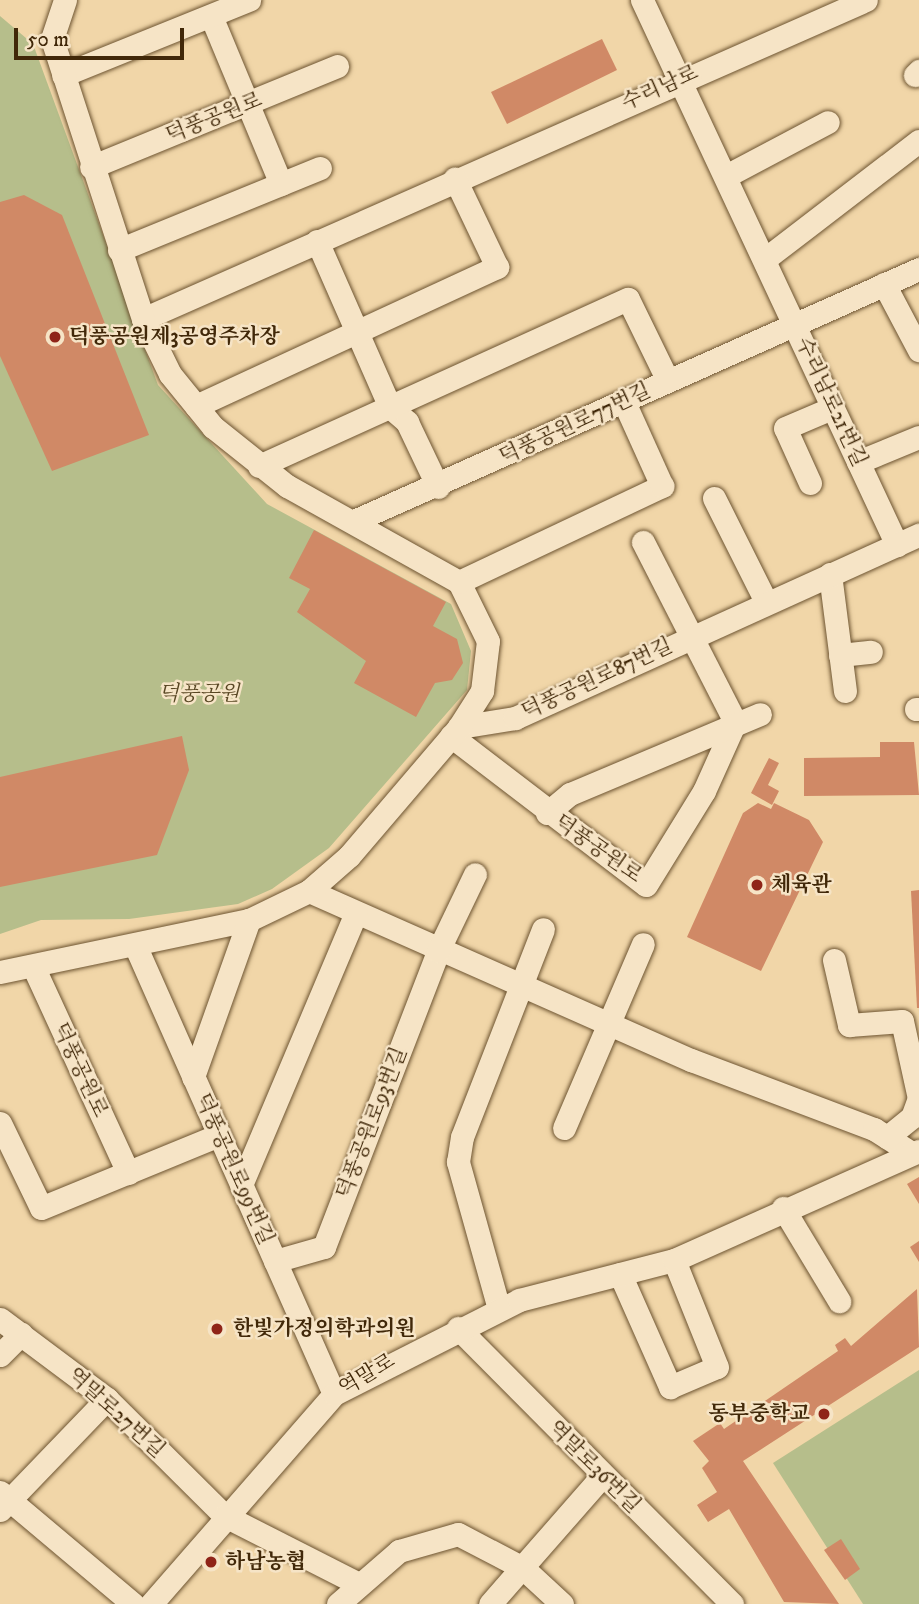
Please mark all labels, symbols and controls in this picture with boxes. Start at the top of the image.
scale bar [18,14,187,58]
text: 50 m [27,27,69,53]
street label: 수리남로 [618,60,702,116]
street label: 덕풍공원로 [162,87,266,149]
place label: 덕풍공원제3공영주차장 [69,324,280,350]
marker: 덕풍공원제3공영주차장 [47,329,63,345]
street label: 수리남로21번길 [790,333,872,471]
street label: 덕풍공원로77번길 [495,378,655,470]
street label: 덕풍공원로87번길 [518,633,676,725]
park label: 덕풍공원 [158,681,240,707]
street label: 덕풍공원로 [549,810,647,888]
place label: 체육관 [771,872,832,898]
marker: 체육관 [749,877,765,893]
street label: 덕풍공원로 [47,1019,113,1121]
street label: 덕풍공원로93번길 [332,1044,412,1202]
street label: 덕풍공원로99번길 [189,1089,279,1249]
place label: 한빛가정의학과의원 [233,1316,416,1342]
marker: 한빛가정의학과의원 [207,1319,227,1339]
street label: 역말로 [334,1349,400,1401]
street label: 역말로27번길 [62,1363,170,1463]
place label: 동부중학교 [709,1401,810,1427]
marker: 동부중학교 [816,1406,832,1422]
street label: 역말로36번길 [543,1416,645,1518]
place label: 하남농협 [225,1549,306,1575]
marker: 하남농협 [203,1554,219,1570]

